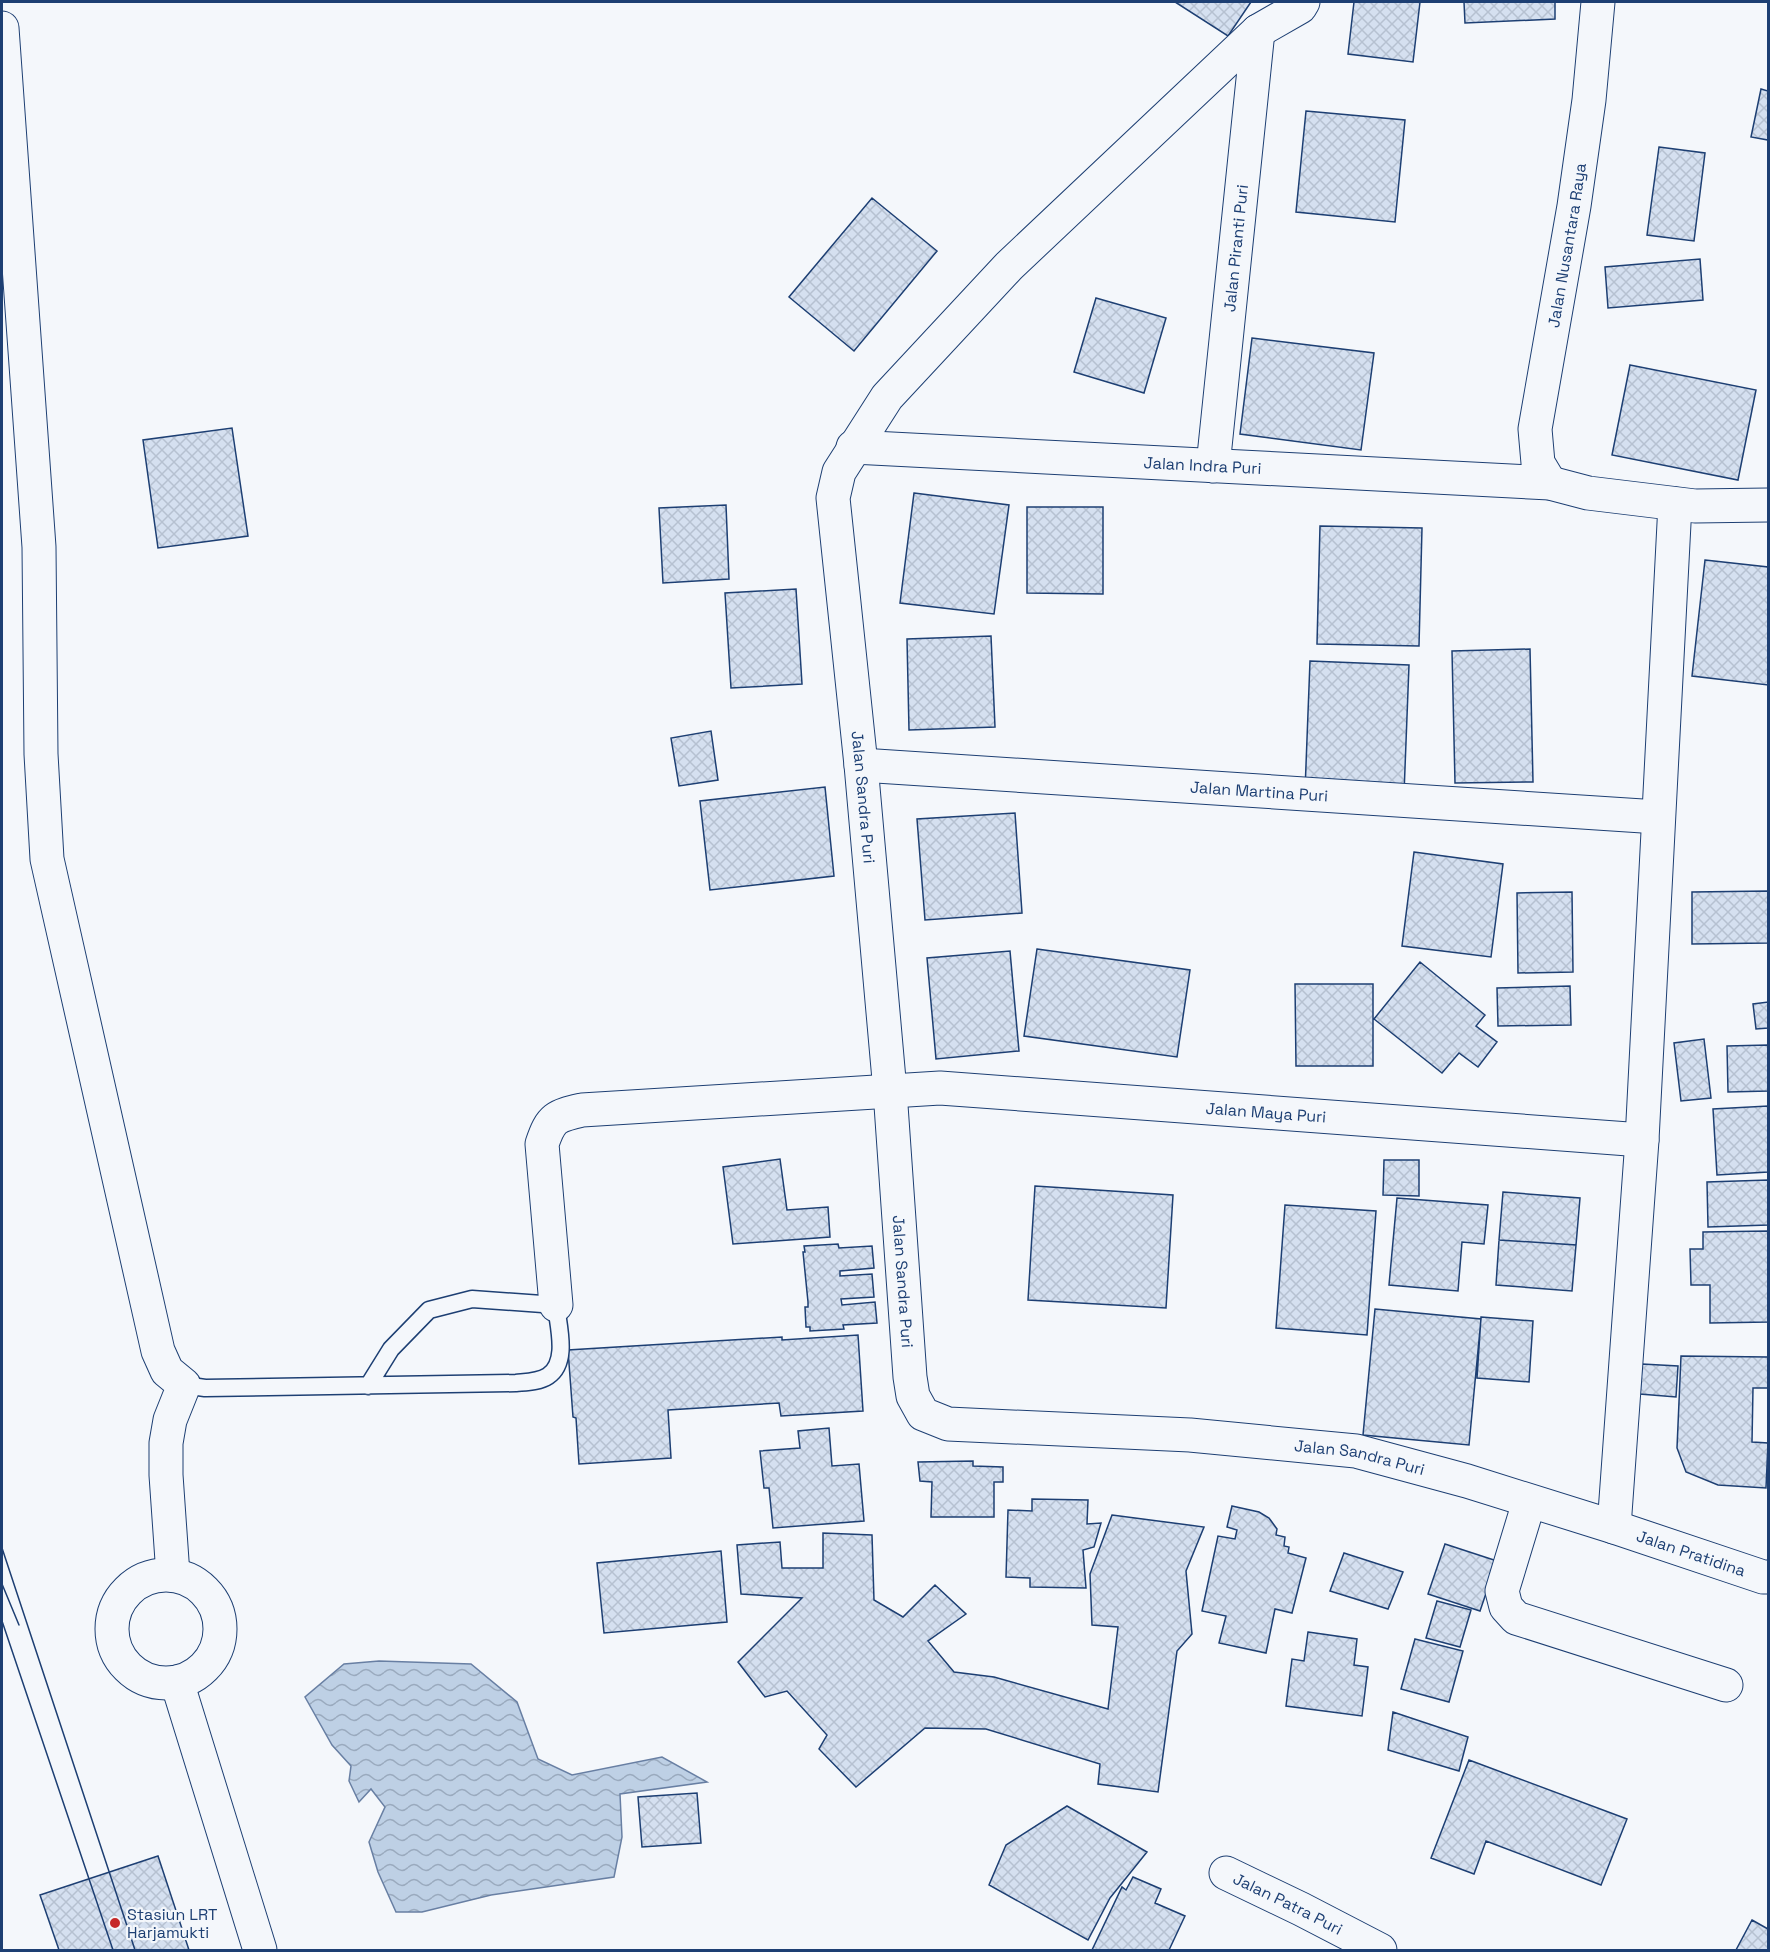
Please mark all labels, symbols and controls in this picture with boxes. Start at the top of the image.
street label: Jalan Nusantara Raya [1542,161,1590,329]
street label: Jalan Piranti Puri [1218,183,1253,313]
street label: Jalan Indra Puri [1143,452,1262,479]
street label: Jalan Sandra Puri [847,730,880,864]
street label: Jalan Martina Puri [1189,776,1329,806]
street label: Jalan Maya Puri [1205,1097,1327,1127]
street label: Jalan Sandra Puri [888,1214,918,1349]
street label: Jalan Sandra Puri [1293,1435,1427,1480]
street label: Jalan Pratidina [1634,1525,1749,1581]
street label: Jalan Patra Puri [1230,1868,1346,1939]
place label: Stasiun LRT Harjamukti [127,1904,217,1943]
marker: Stasiun LRT Harjamukti [108,1916,122,1930]

